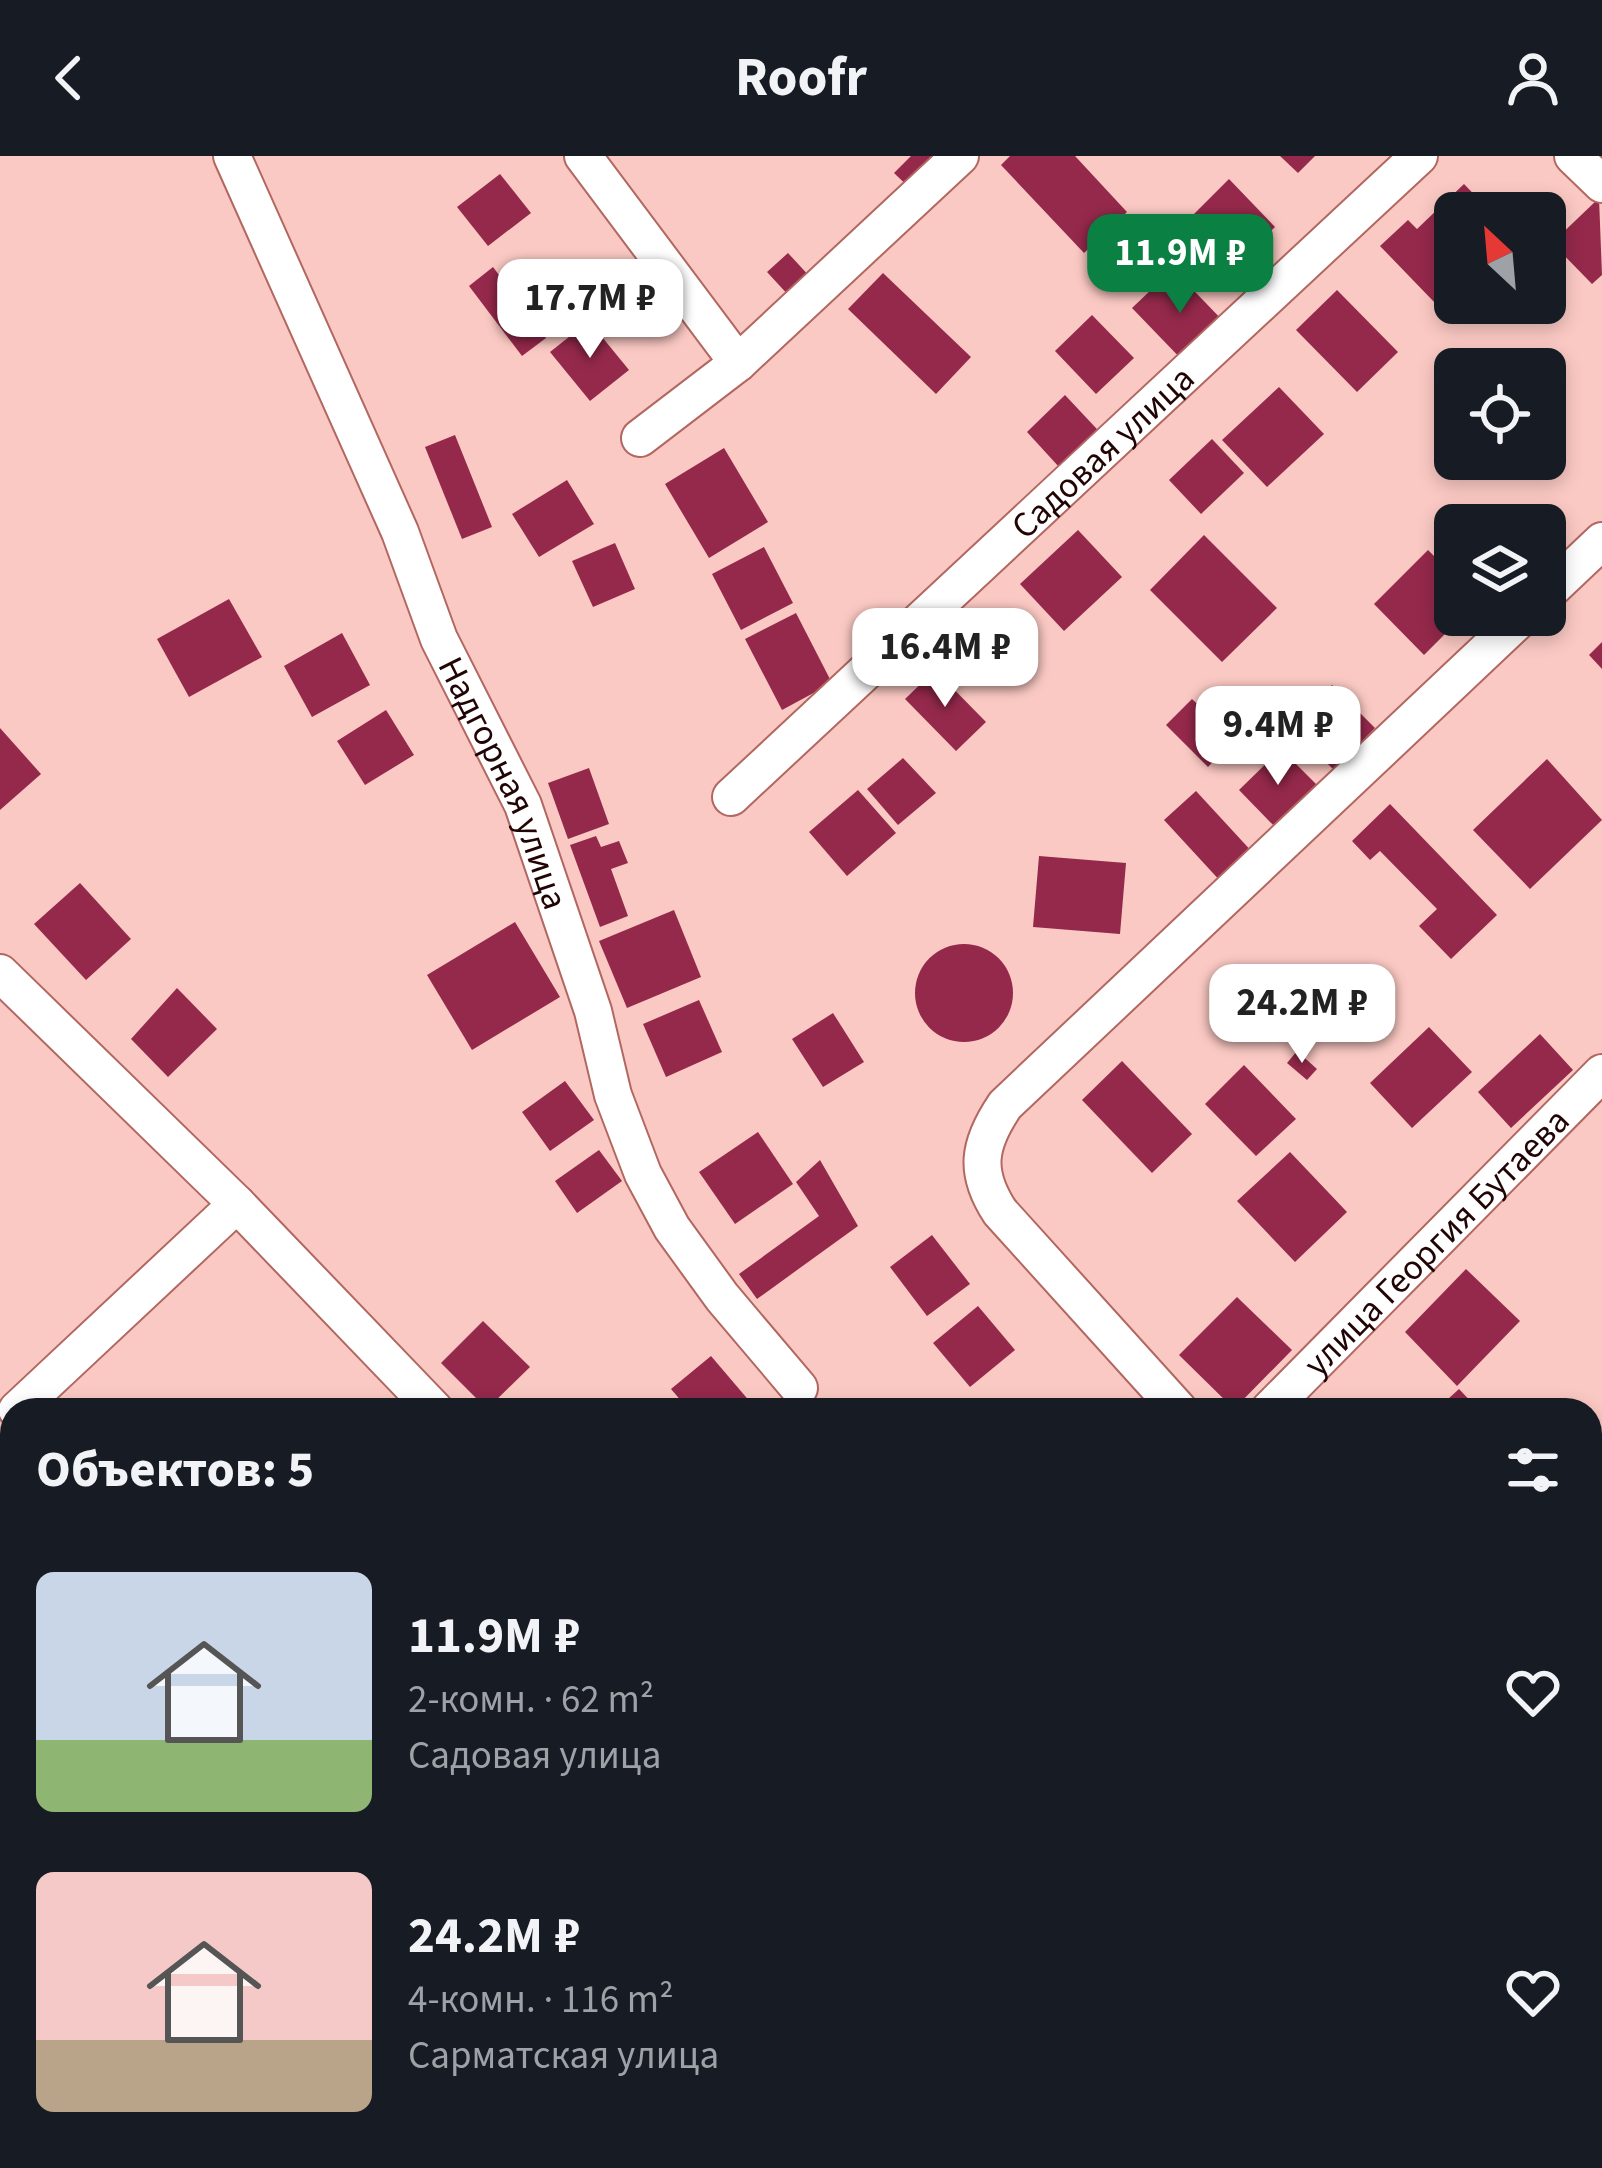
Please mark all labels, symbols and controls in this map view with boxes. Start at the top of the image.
text: Roofr [735,40,867,117]
icon: back [36,45,102,111]
icon: person [1500,45,1566,111]
north arrow [1434,192,1566,324]
map controls [1434,192,1566,636]
pin: 11.9M ₽ [1069,214,1291,316]
text: 11.9M ₽ [1114,225,1246,281]
pin: 17.7M ₽ [479,259,701,361]
text: 17.7M ₽ [524,270,656,326]
button: locate [1434,348,1566,480]
street label: Садовая улица [1000,354,1206,551]
button: layers [1434,504,1566,636]
pin: 16.4M ₽ [834,608,1056,710]
text: 16.4M ₽ [879,619,1011,675]
street label: Надгорная улица [425,648,581,916]
pin: 9.4M ₽ [1180,686,1376,788]
text: 9.4M ₽ [1223,697,1334,753]
pin: 24.2M ₽ [1191,964,1413,1066]
text: 24.2M ₽ [1236,975,1368,1031]
street label: улица Георгия Бутаева [1292,1097,1581,1388]
text: Объектов: 5 [36,1434,314,1506]
icon: filters [1500,1437,1566,1503]
text: 11.9M ₽ [408,1600,580,1672]
icon: home [132,1620,276,1764]
icon: heart [1500,1659,1566,1725]
text: 2-комн. · 62 m² [408,1672,654,1728]
text: Садовая улица [408,1728,661,1784]
text: 24.2M ₽ [408,1900,580,1972]
icon: home [132,1920,276,2064]
icon: heart [1500,1959,1566,2025]
text: 4-комн. · 116 m² [408,1972,674,2028]
text: Сарматская улица [408,2028,719,2084]

